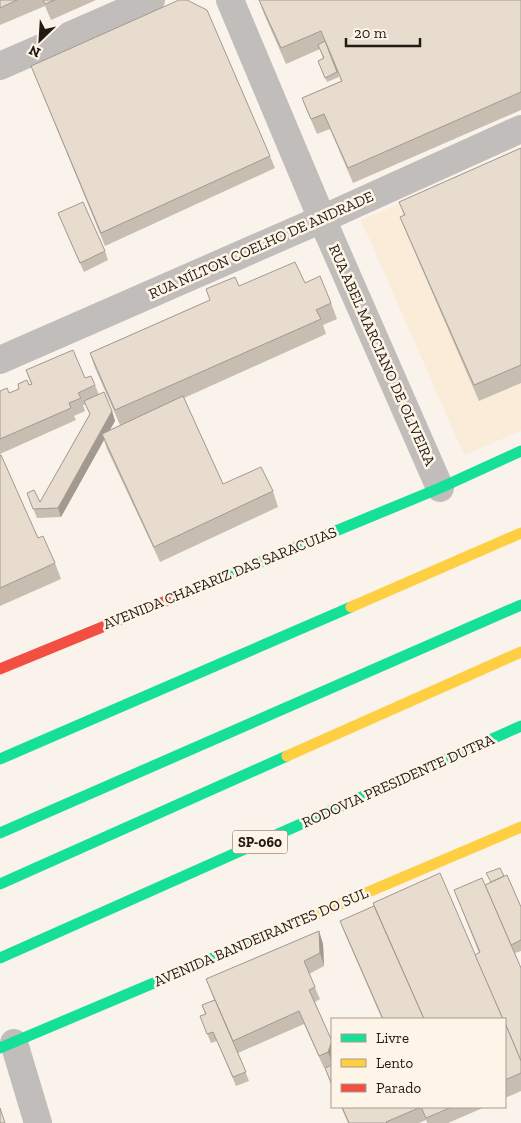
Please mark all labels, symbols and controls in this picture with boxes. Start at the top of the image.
north arrow [15,15,65,65]
scale bar [346,15,420,47]
text: 20 m [354,24,387,42]
text: N [26,41,43,61]
street label: RUA NÍLTON COELHO DE ANDRADE [146,187,376,303]
street label: RUA ABEL MARCIANO DE OLIVEIRA [325,242,439,469]
street label: AVENIDA CHAFARIZ DAS SARACUIAS [101,523,339,633]
street label: RODOVIA PRESIDENTE DUTRA [299,730,497,832]
road number: SP-060 [232,830,288,854]
street label: AVENIDA BANDEIRANTES DO SUL [151,884,371,990]
legend [331,1018,506,1108]
text: Livre [376,1029,409,1047]
text: Lento [376,1054,413,1072]
text: Parado [376,1079,422,1097]

